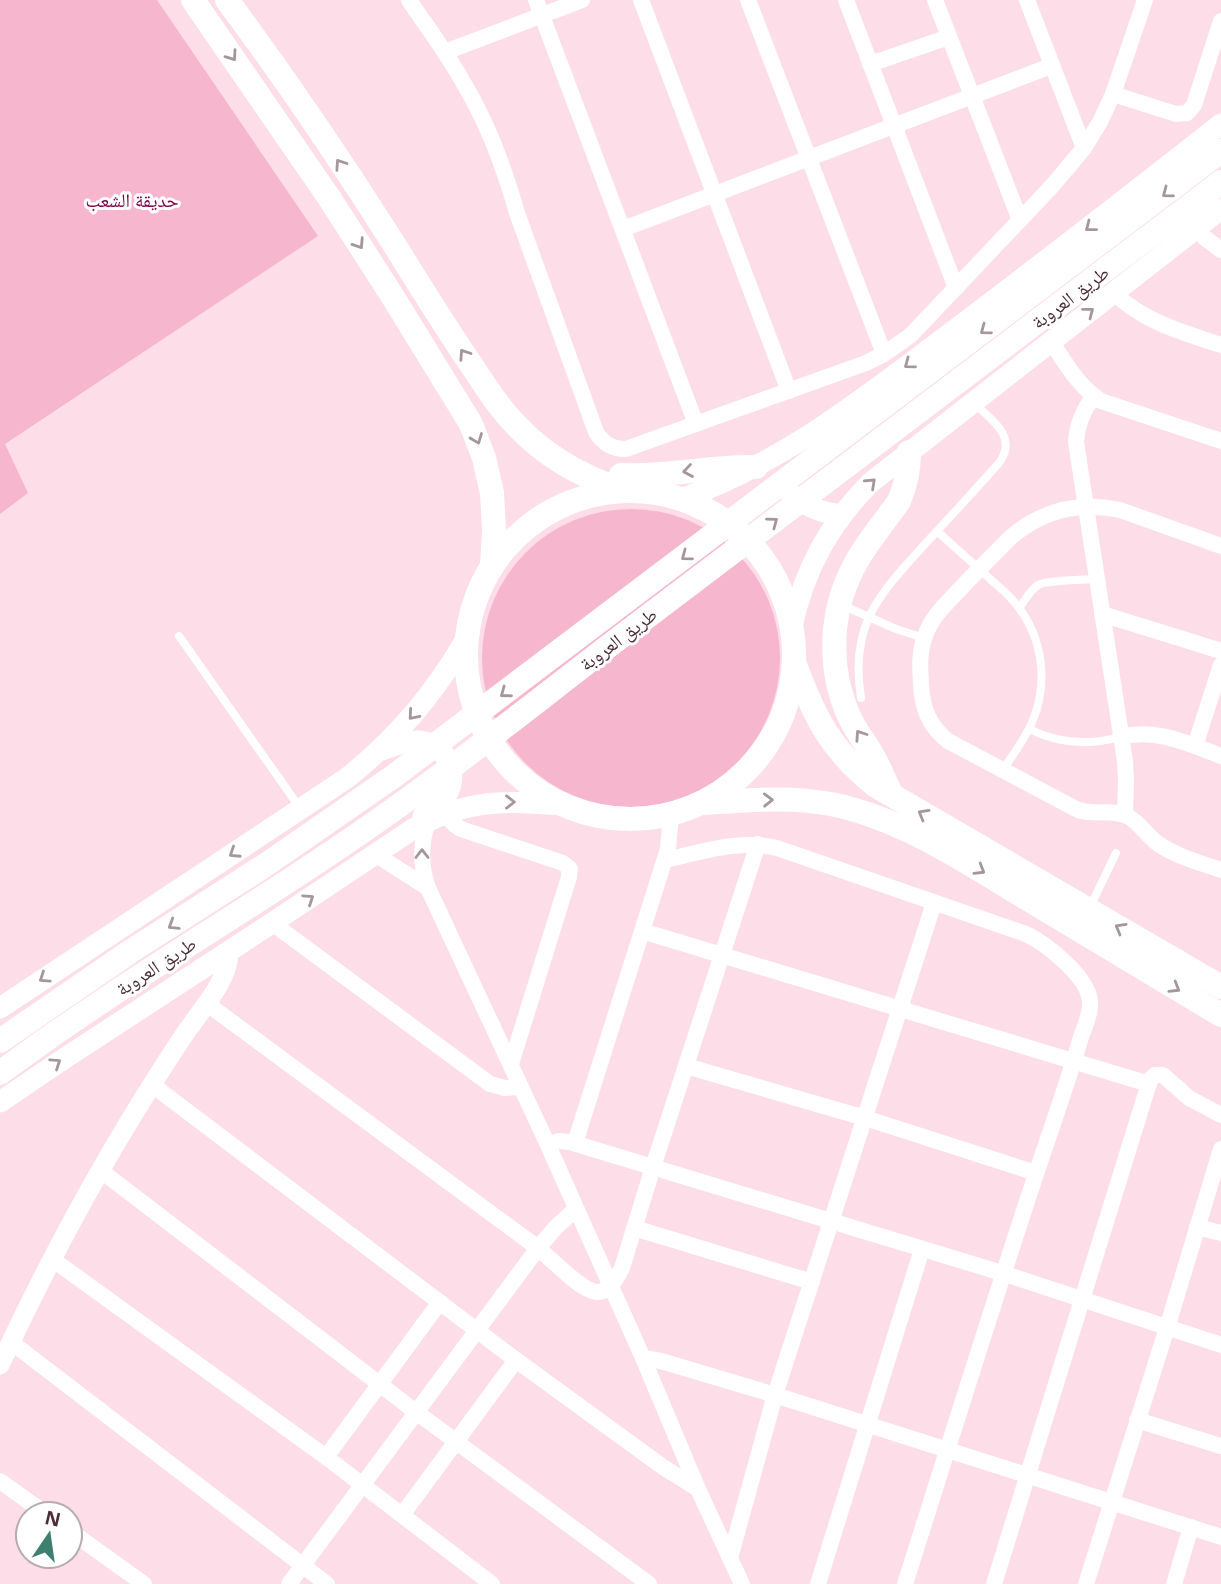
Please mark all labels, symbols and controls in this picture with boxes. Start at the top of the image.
one-way arrow [224,48,236,61]
one-way arrow [335,158,348,171]
one-way arrow [1162,184,1174,197]
park label: حديقة الشعب [85,187,179,213]
one-way arrow [1085,218,1098,231]
one-way arrow [351,237,364,250]
street label: طريق العروبة [1026,259,1114,335]
one-way arrow [1081,308,1093,321]
one-way arrow [980,322,993,334]
one-way arrow [460,349,472,362]
one-way arrow [904,356,917,369]
one-way arrow [468,432,482,444]
one-way arrow [682,463,694,478]
one-way arrow [863,479,876,491]
one-way arrow [765,517,777,530]
one-way arrow [682,547,694,560]
street label: طريق العروبة [574,601,662,677]
one-way arrow [500,684,513,697]
one-way arrow [409,706,421,719]
one-way arrow [855,729,868,742]
one-way arrow [763,792,774,808]
one-way arrow [505,794,515,810]
one-way arrow [918,809,930,822]
one-way arrow [229,845,242,858]
one-way arrow [414,849,430,859]
one-way arrow [973,862,986,875]
one-way arrow [301,894,314,907]
one-way arrow [167,917,180,930]
one-way arrow [1114,923,1127,936]
street label: طريق العروبة [111,930,201,1002]
one-way arrow [39,970,52,982]
one-way arrow [1168,979,1181,992]
one-way arrow [49,1059,62,1072]
north arrow [14,1500,84,1570]
text: N [42,1504,63,1533]

